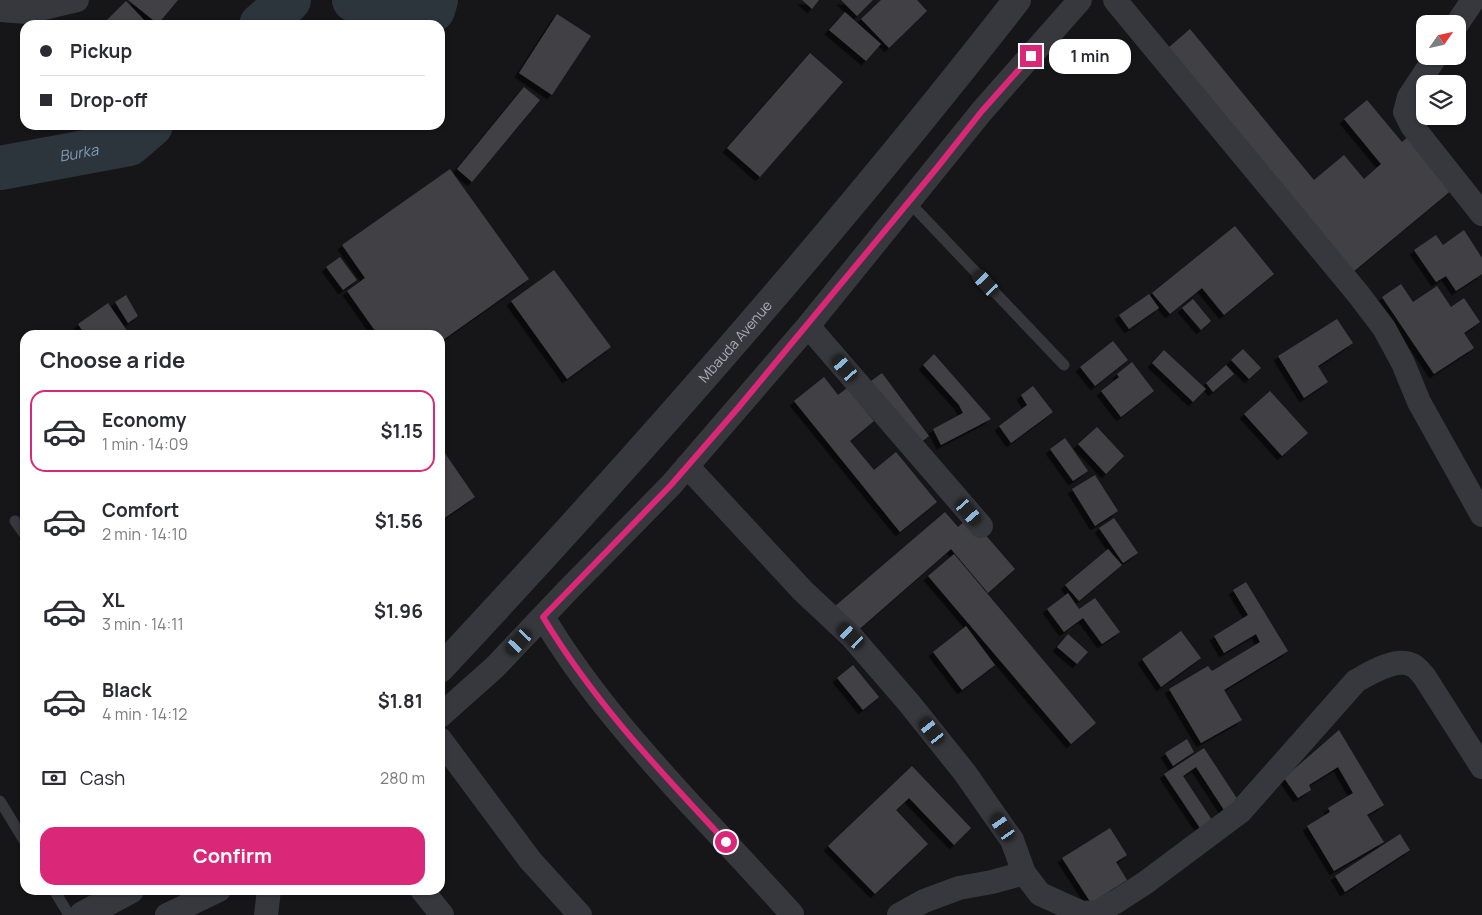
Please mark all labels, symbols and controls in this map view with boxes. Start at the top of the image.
north arrow [1416,15,1466,65]
map controls [1416,15,1466,125]
text: Pickup [70,38,132,64]
callout: 1 min [1048,38,1131,74]
route end [1020,45,1042,67]
text: 1 min [1070,45,1110,67]
button: layers [1416,75,1466,125]
text: Drop-off [70,87,147,113]
water label: Burka [57,139,100,167]
car [970,267,1001,299]
street label: Mbauda Avenue [694,296,776,386]
text: Choose a ride [40,345,185,375]
car [829,352,860,384]
text: Economy [102,407,186,433]
icon: car [42,409,87,454]
text: $1.15 [381,418,423,444]
text: 1 min · 14:09 [102,433,188,455]
car [953,496,984,528]
text: Comfort [102,497,179,523]
icon: car [42,499,87,544]
text: $1.56 [375,508,423,534]
text: 2 min · 14:10 [102,523,188,545]
text: XL [102,587,125,613]
icon: car [42,589,87,634]
text: $1.96 [374,598,423,624]
text: 3 min · 14:11 [102,613,184,635]
car [834,620,867,652]
car [503,626,534,658]
text: Black [102,677,151,703]
icon: car [42,679,87,724]
text: $1.81 [378,688,423,714]
text: 4 min · 14:12 [102,703,187,725]
car [916,715,947,747]
icon: cash [40,764,68,792]
text: Cash [80,765,125,791]
text: 280 m [380,767,425,789]
car [988,810,1017,844]
button: Confirm [40,827,425,885]
route start [715,831,737,853]

